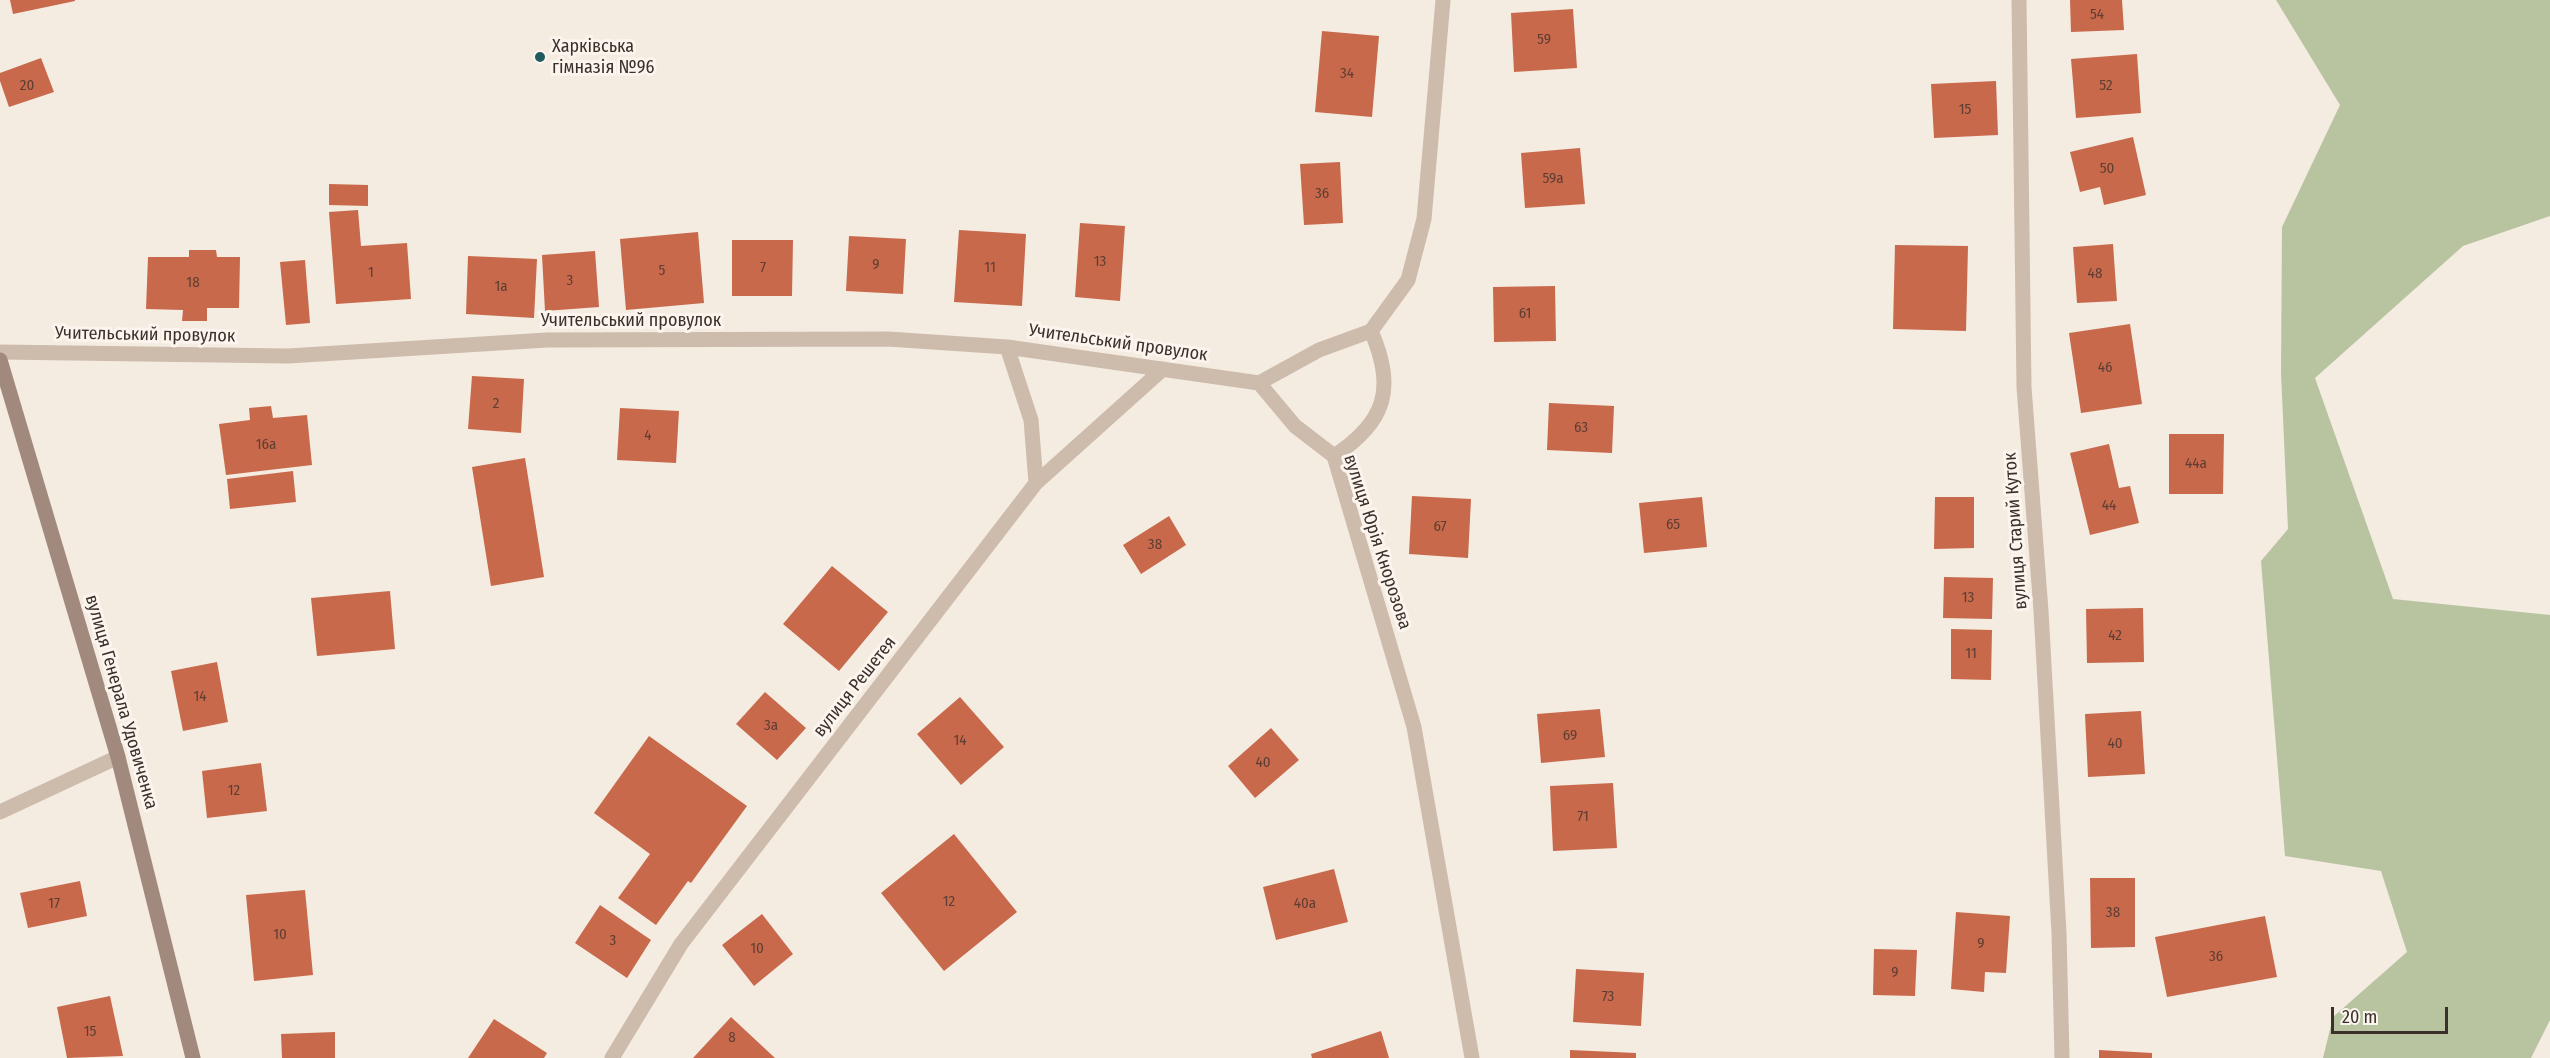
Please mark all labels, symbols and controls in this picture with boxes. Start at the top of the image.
house number: 54 [2090,6,2104,24]
house number: 59 [1537,31,1551,49]
place label: Харківська гімназія №96 [552,36,654,78]
marker: Харківська гімназія №96 [533,50,547,64]
house number: 34 [1340,65,1354,83]
house number: 20 [20,77,34,95]
house number: 52 [2099,77,2113,95]
house number: 15 [1959,101,1971,119]
house number: 50 [2100,160,2114,178]
house number: 59а [1542,170,1564,188]
house number: 36 [1315,185,1329,203]
house number: 13 [1094,253,1106,271]
house number: 9 [872,256,880,274]
house number: 7 [760,259,766,277]
house number: 11 [984,259,996,277]
house number: 5 [659,262,665,280]
house number: 1 [368,264,374,282]
house number: 48 [2088,265,2102,283]
house number: 3 [567,272,573,290]
house number: 18 [186,274,200,292]
house number: 1а [494,278,508,296]
house number: 61 [1519,305,1531,323]
street label: Учительський провулок [541,310,721,332]
street label: Учительський провулок [1027,320,1209,366]
street label: Учительський провулок [55,323,235,347]
house number: 46 [2098,359,2112,377]
house number: 2 [493,395,499,413]
house number: 63 [1574,419,1588,437]
house number: 4 [644,427,652,445]
house number: 16а [256,436,276,454]
street label: вулиця Юрія Кнорозова [1339,452,1415,632]
street label: вулиця Старий Куток [2000,452,2032,610]
house number: 44а [2185,455,2207,473]
house number: 44 [2102,497,2116,515]
house number: 65 [1666,516,1680,534]
house number: 67 [1433,518,1447,536]
house number: 38 [1148,536,1162,554]
house number: 13 [1962,589,1974,607]
street label: вулиця Генерала Удовиченка [80,592,162,812]
house number: 42 [2108,627,2122,645]
street label: вулиця Решетея [809,632,901,742]
house number: 11 [1965,645,1977,663]
house number: 14 [193,688,207,706]
house number: 3а [764,717,778,735]
house number: 69 [1563,727,1577,745]
house number: 14 [953,732,967,750]
house number: 40 [2107,735,2123,753]
house number: 40 [1255,754,1271,772]
house number: 12 [228,782,240,800]
house number: 71 [1577,808,1589,826]
house number: 12 [943,893,955,911]
house number: 17 [48,895,60,913]
house number: 40а [1294,895,1316,913]
house number: 38 [2106,904,2120,922]
house number: 10 [273,926,287,944]
house number: 3 [610,932,616,950]
house number: 9 [1977,935,1985,953]
house number: 10 [750,940,764,958]
house number: 36 [2209,948,2223,966]
house number: 9 [1891,964,1899,982]
house number: 73 [1602,988,1614,1006]
scale bar [2334,995,2451,1033]
text: 20 m [2342,1006,2377,1028]
house number: 15 [84,1023,96,1041]
house number: 8 [728,1029,736,1047]

